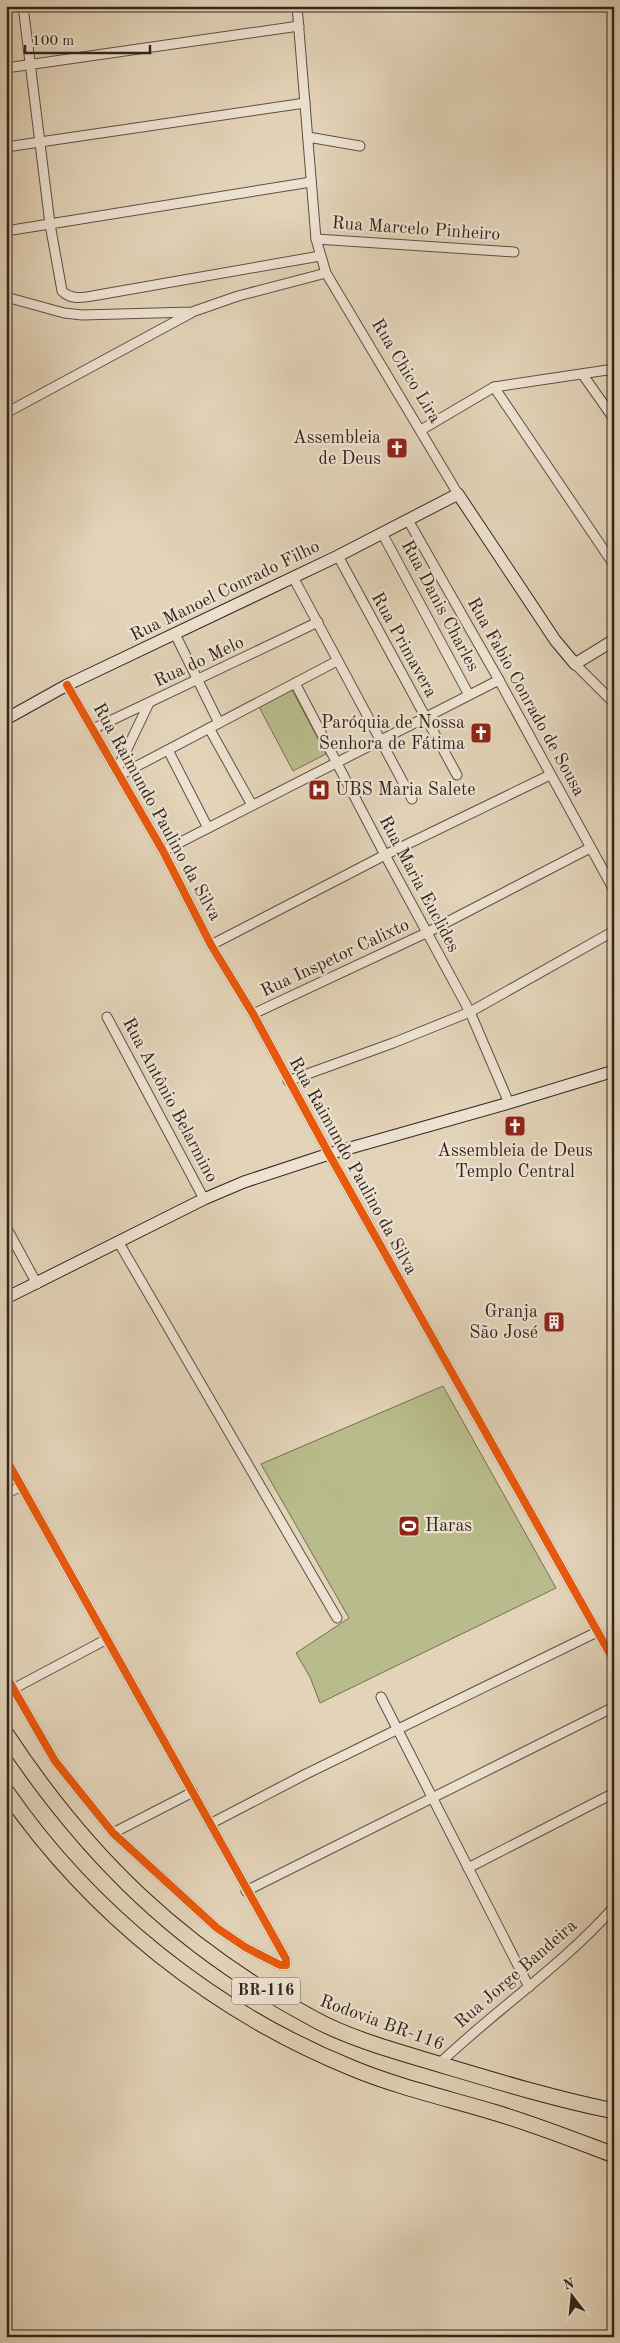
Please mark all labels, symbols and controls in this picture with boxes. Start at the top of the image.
scale bar [25,22,150,54]
text: 100 m [32,34,74,49]
street label: Rua Marcelo Pinheiro [331,214,501,244]
street label: Rua Chico Lira [368,316,444,426]
place label: Assembleia de Deus [293,429,381,468]
church icon: Assembleia de Deus [385,436,409,460]
street label: Rua Manoel Conrado Filho [127,537,323,645]
street label: Rua Danis Charles [398,537,482,675]
street label: Rua Primavera [368,590,440,701]
street label: Rua Fabio Conrado de Sousa [464,595,588,799]
street label: Rua do Melo [151,633,247,691]
street label: Rua Raimundo Paulino da Silva [90,700,224,924]
place label: Paróquia de Nossa Senhora de Fátima [319,714,465,753]
church icon: Paróquia de Nossa Senhora de Fátima [469,721,493,745]
hospital icon: UBS Maria Salete [307,778,331,802]
place label: UBS Maria Salete [335,781,476,799]
street label: Rua Maria Euclides [375,813,463,955]
street label: Rua Inspetor Calixto [258,916,412,1000]
street label: Rua Antônio Belarmino [119,1015,221,1185]
street label: Rua Raimundo Paulino da Silva [286,1054,420,1278]
church icon: Assembleia de Deus Templo Central [503,1114,527,1138]
place label: Assembleia de Deus Templo Central [437,1142,593,1181]
place label: Granja São José [469,1303,538,1342]
building icon: Granja São José [542,1310,566,1334]
sports icon: Haras [397,1514,421,1538]
place label: Haras [425,1517,472,1535]
street label: Rua Jorge Bandeira [451,1916,581,2032]
road number: BR-116 [232,1978,300,2004]
street label: Rodovia BR-116 [317,1992,447,2054]
north arrow [548,2270,598,2320]
text: N [562,2276,576,2293]

